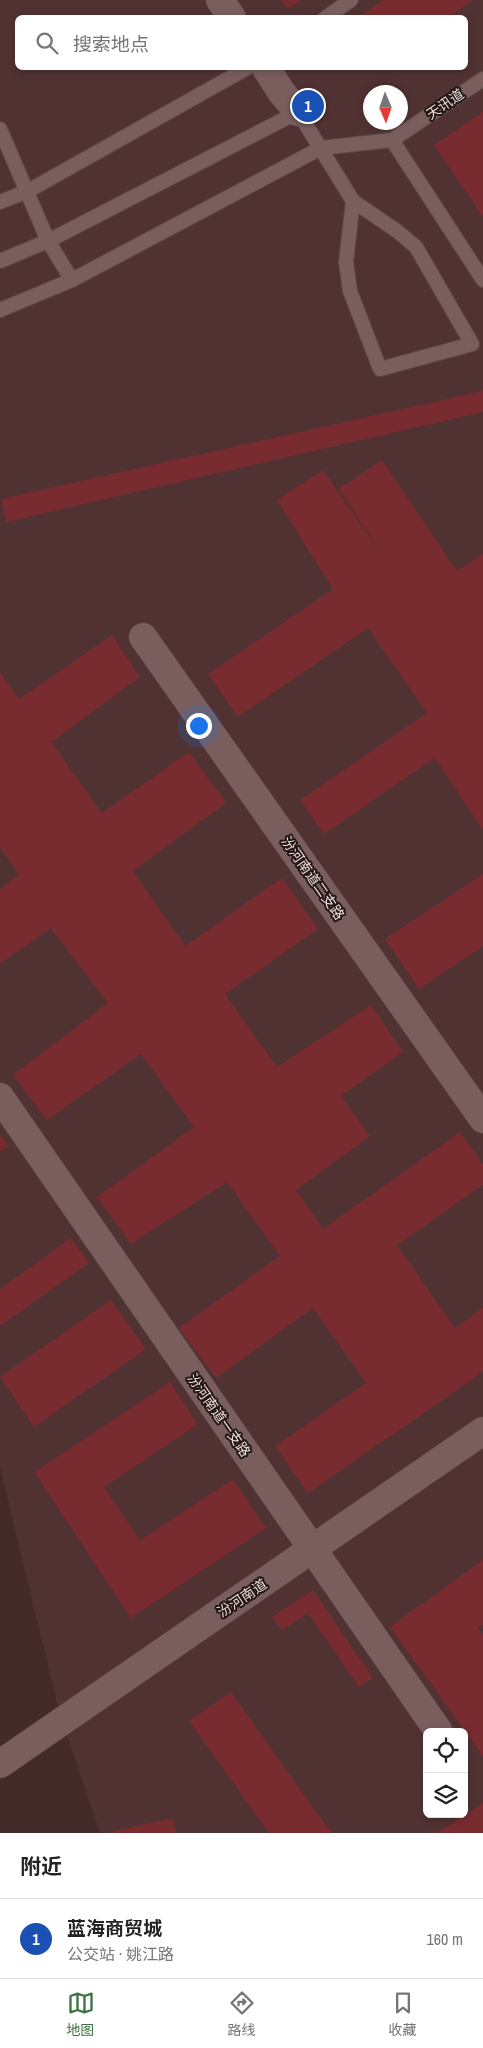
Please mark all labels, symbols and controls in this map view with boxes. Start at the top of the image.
search box [15,15,468,70]
icon: search [33,29,61,57]
text: 搜索地点 [73,31,149,57]
north arrow [363,85,408,130]
street label: 天讯道 [423,85,467,123]
pin: 1 [292,87,324,125]
your location [186,713,212,739]
street label: 汾河南道二支路 [278,833,348,923]
street label: 汾河南道一支路 [184,1370,254,1460]
street label: 汾河南道 [214,1575,270,1621]
map controls [423,1728,468,1818]
button: locate [423,1728,468,1773]
button: layers [423,1773,468,1818]
text: 附近 [20,1852,62,1881]
text: 蓝海商贸城 [67,1915,162,1941]
text: 1 [32,1928,40,1950]
text: 160 m [427,1928,463,1950]
text: 公交站 · 姚江路 [67,1943,174,1965]
tab: 地图 [67,1989,95,2039]
tab: 路线 [228,1989,256,2039]
tab: 收藏 [389,1989,417,2039]

